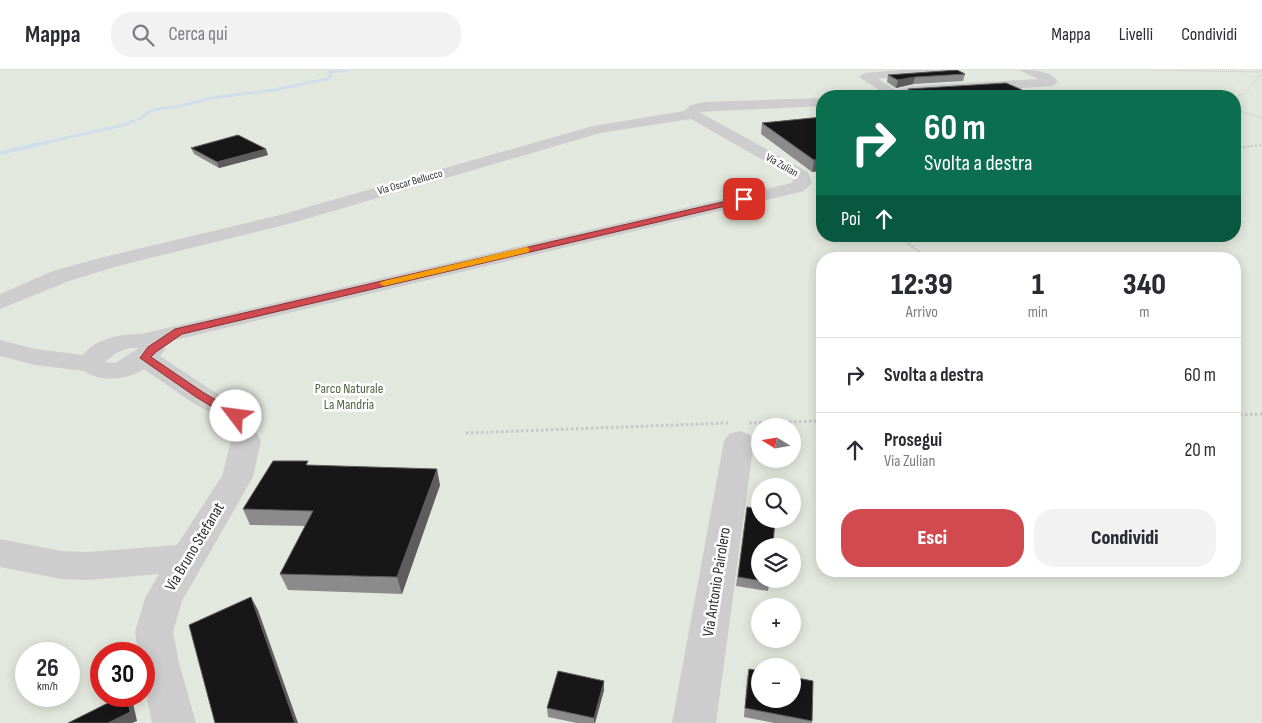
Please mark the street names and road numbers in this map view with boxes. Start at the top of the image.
street label: Via Zulian [763,151,801,180]
street label: Via Oscar Bellucco [376,166,444,197]
street label: Via Bruno Stefanat [161,499,229,595]
street label: Via Antonio Pairolero [699,526,735,638]

